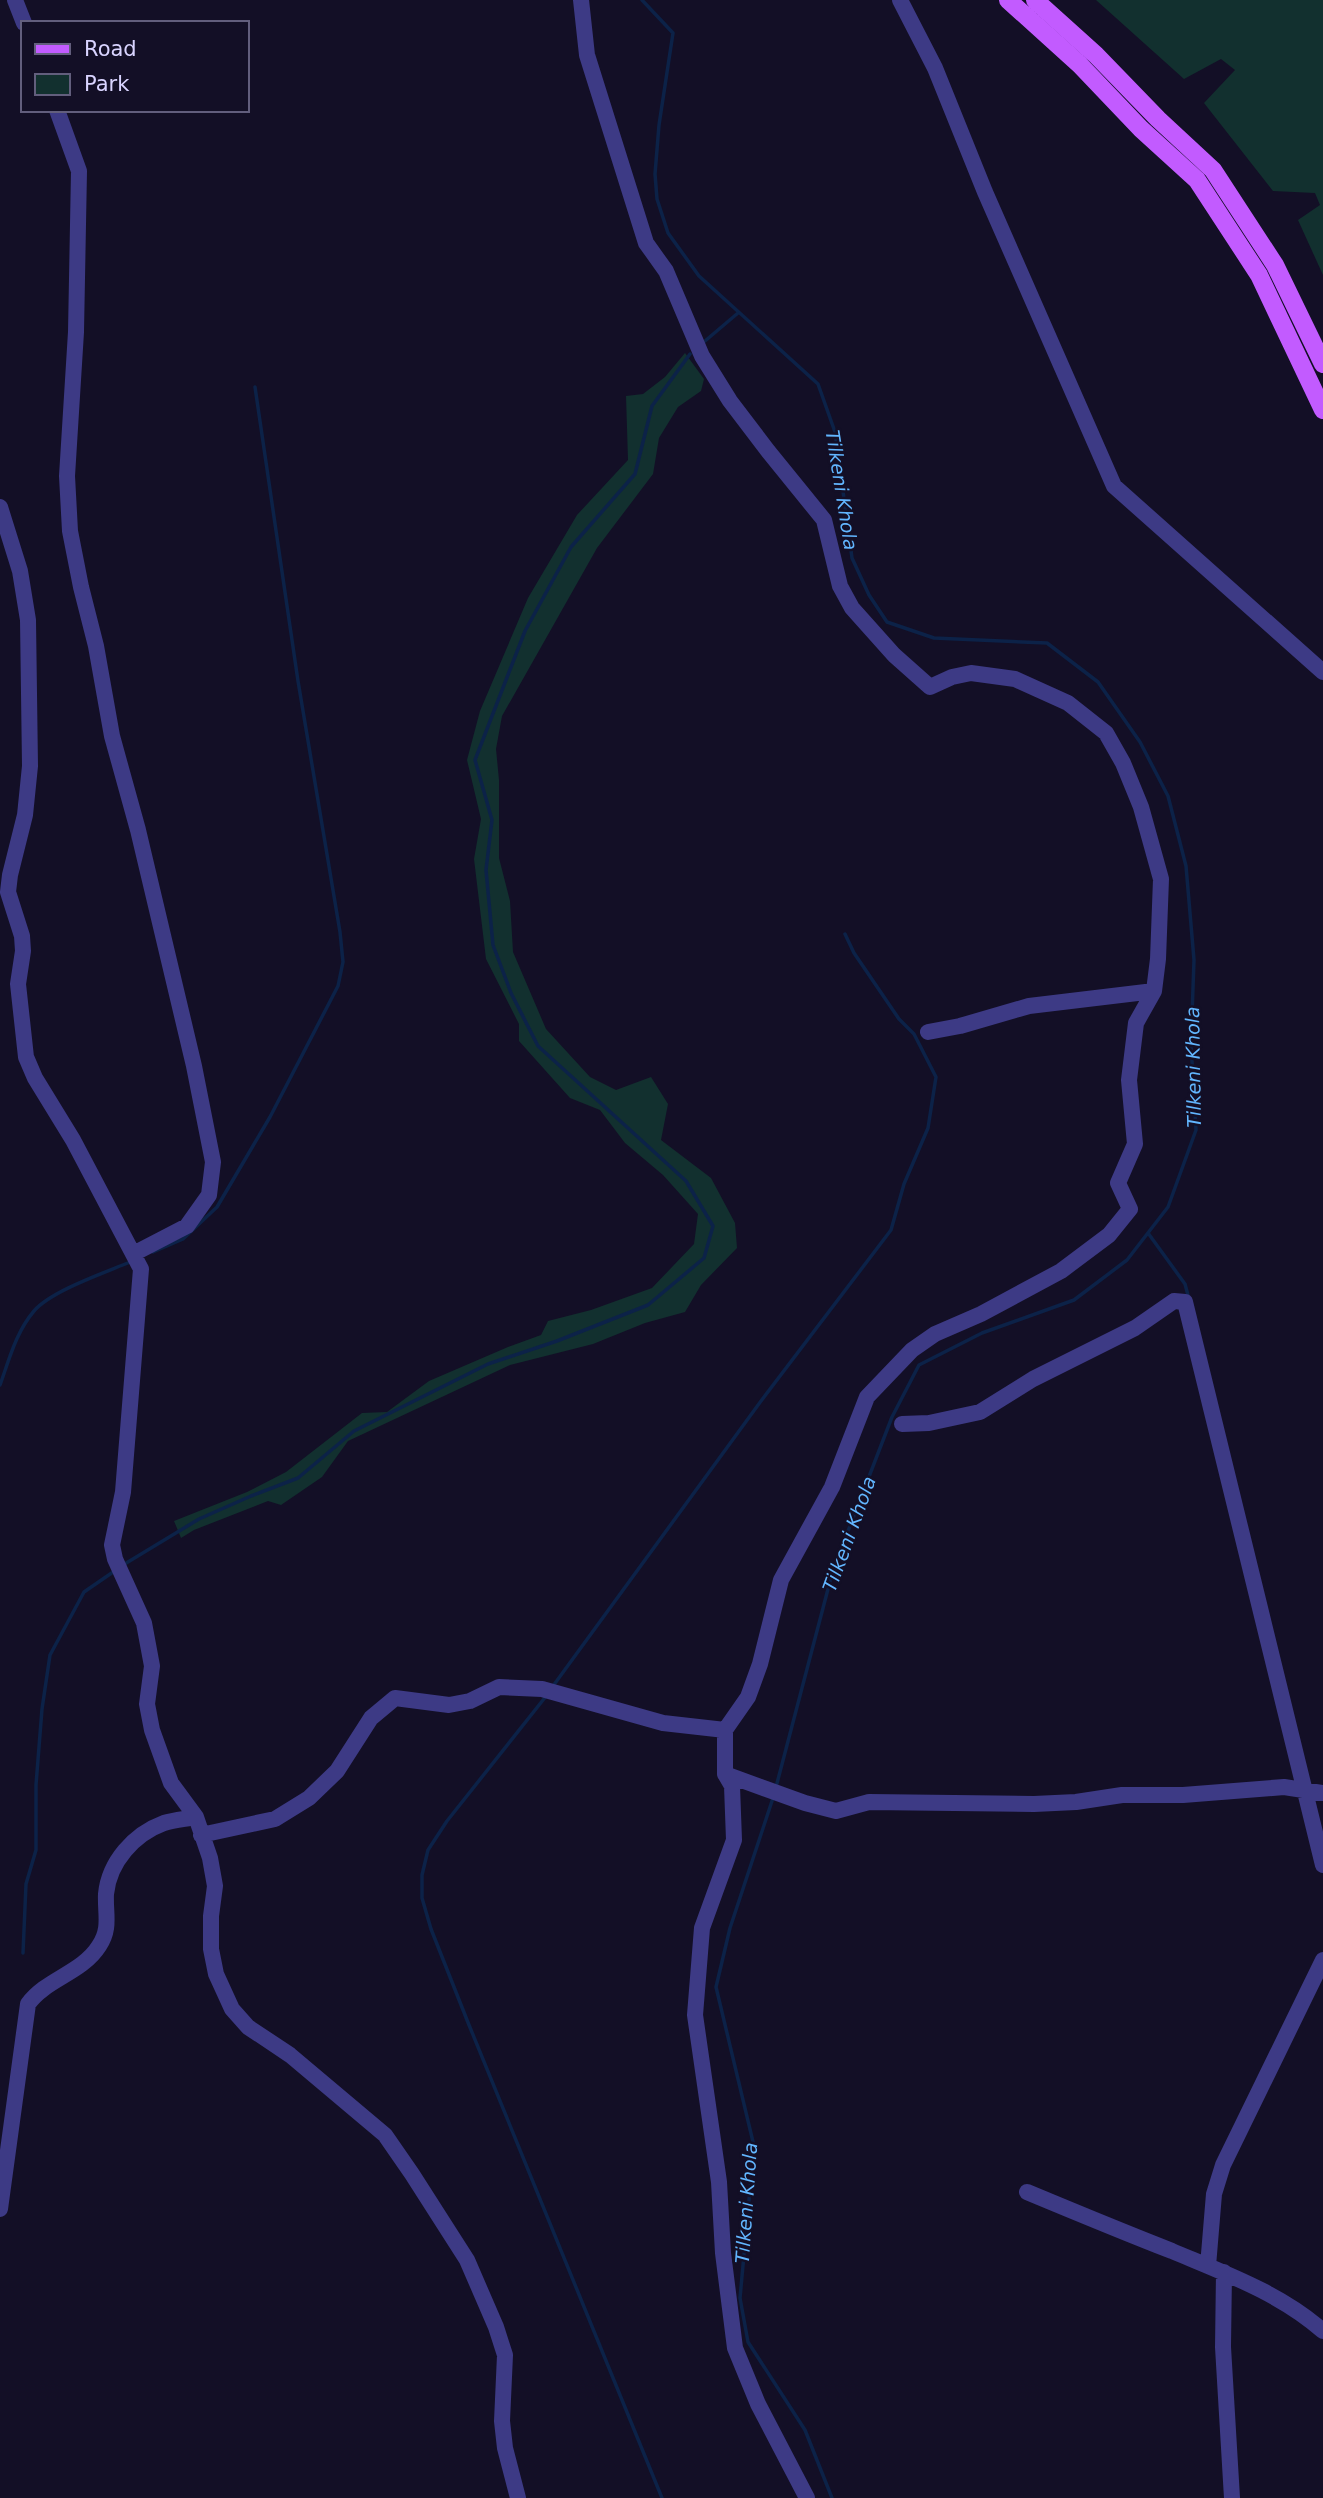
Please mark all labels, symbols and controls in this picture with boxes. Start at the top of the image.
legend [21,21,248,112]
text: Road [84,37,137,61]
text: Park [84,72,130,96]
water label: Tilkeni Khola [822,428,862,552]
water label: Tilkeni Khola [1181,1006,1205,1128]
water label: Tilkeni Khola [818,1473,880,1595]
water label: Tilkeni Khola [731,2142,761,2264]

